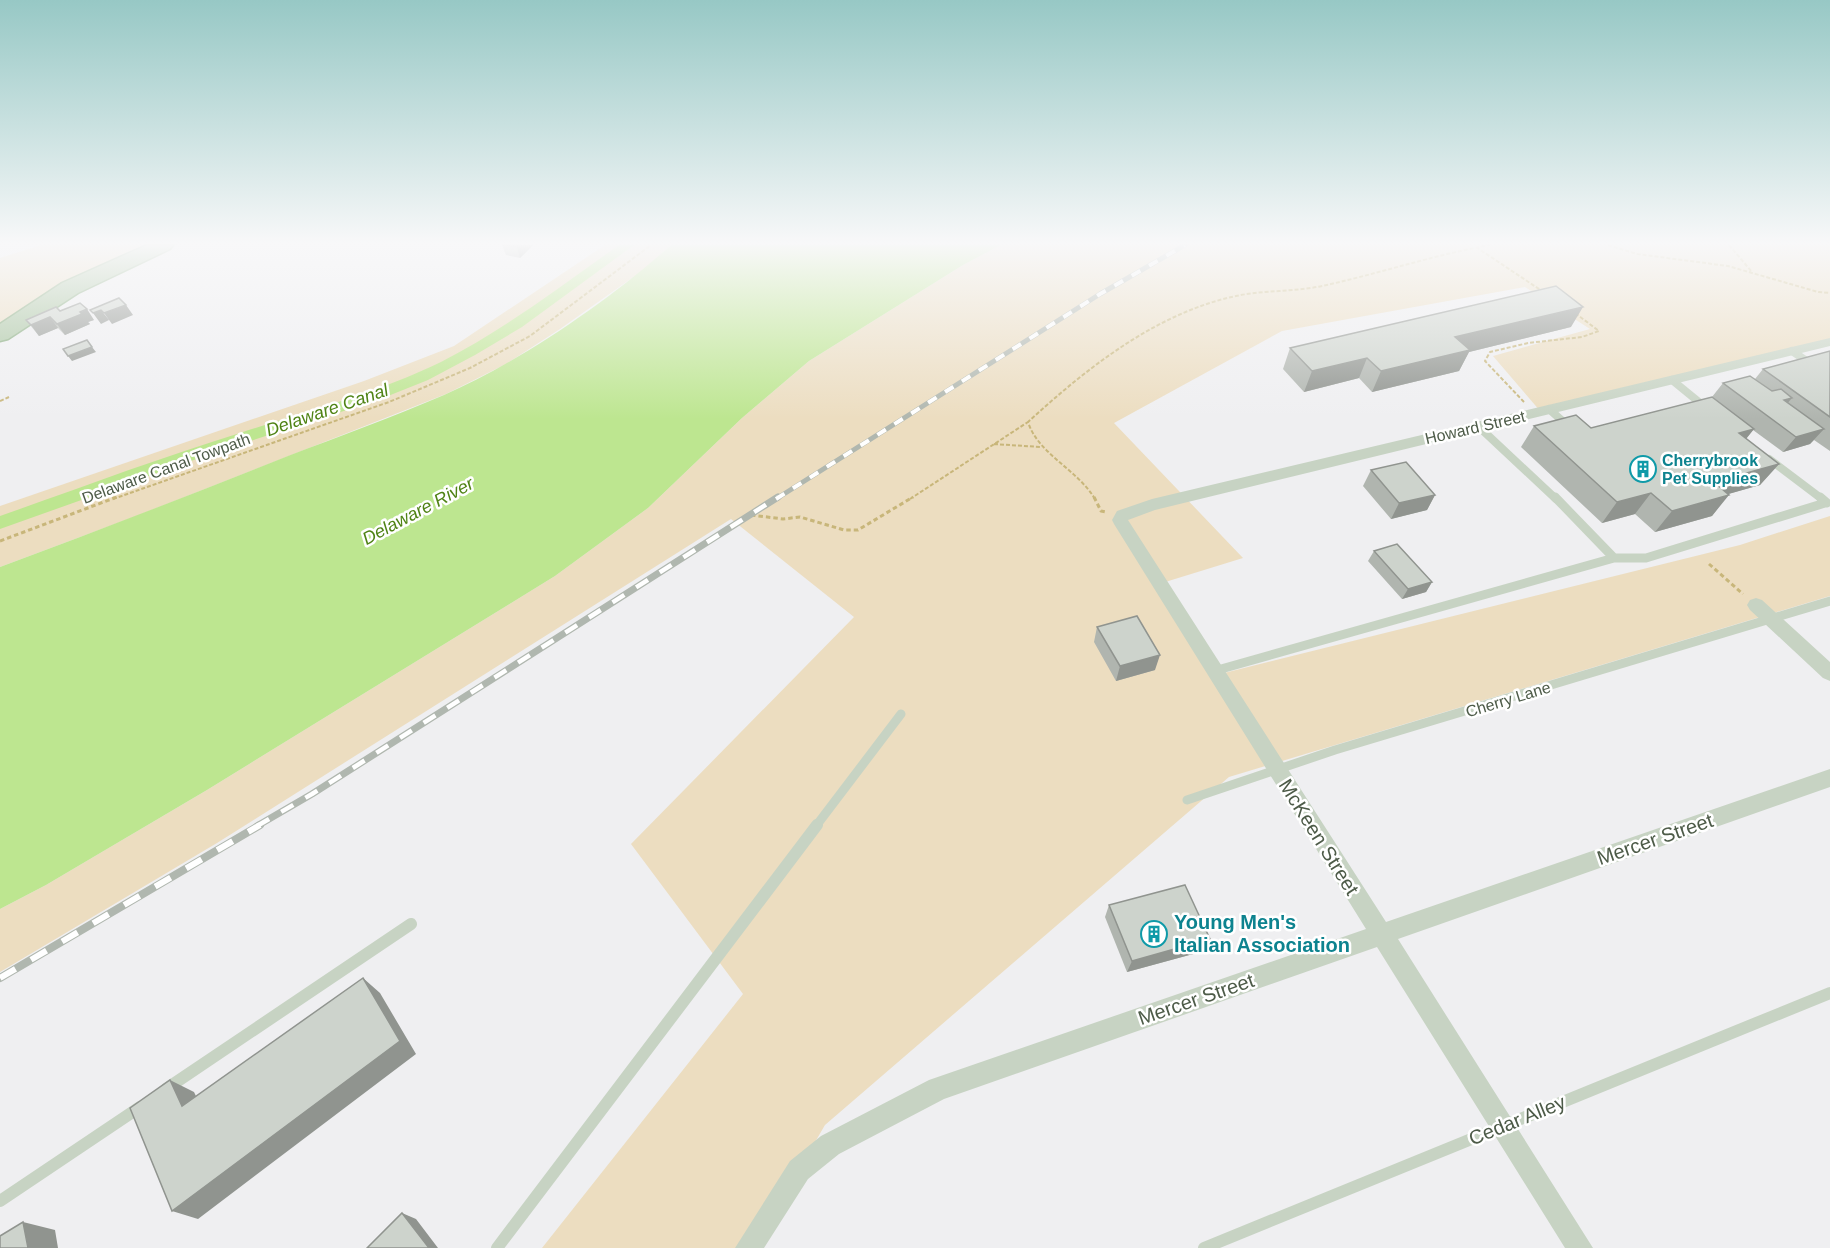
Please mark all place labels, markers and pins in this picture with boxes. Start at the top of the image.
place label: Cherrybrook Pet Supplies [1662,452,1758,487]
building icon: Cherrybrook Pet Supplies [1628,454,1658,484]
place label: Young Men's Italian Association [1174,911,1350,956]
building icon: Young Men's Italian Association [1139,919,1169,949]

